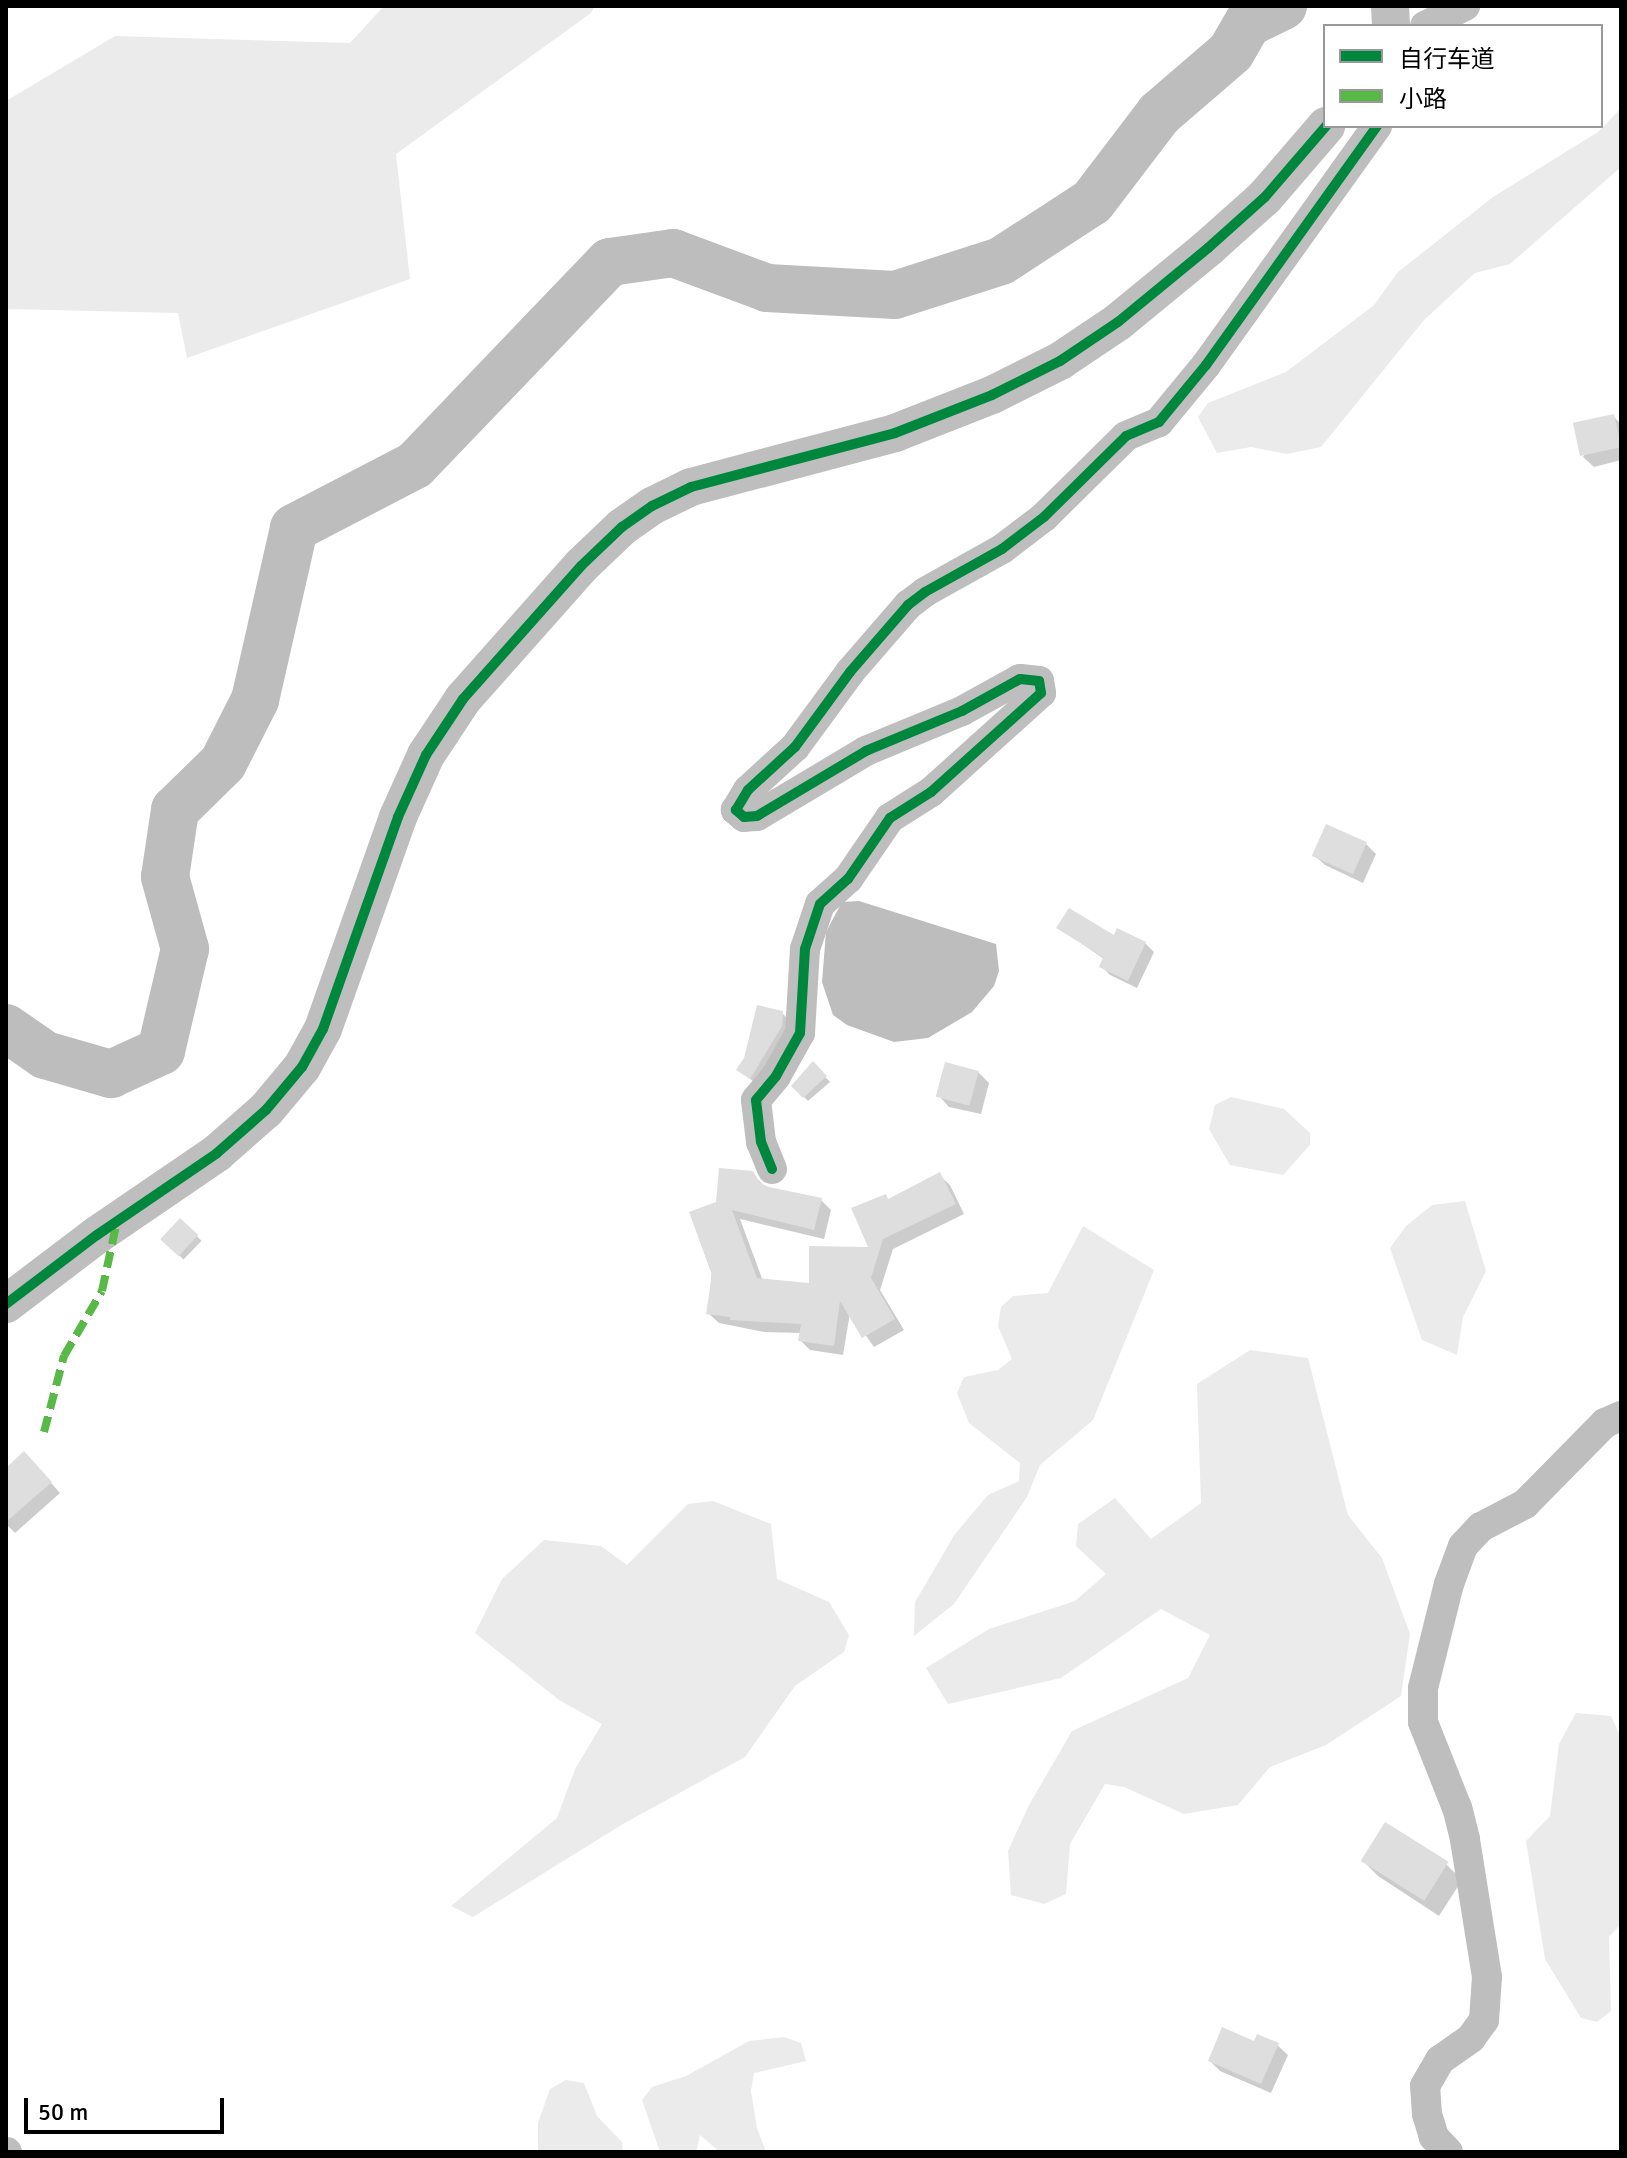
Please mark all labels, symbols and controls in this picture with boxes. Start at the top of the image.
legend [1323,24,1603,128]
text: 自行车道 [1399,44,1495,74]
text: 小路 [1399,84,1447,114]
scale bar [28,2082,228,2132]
text: 50 m [38,2097,88,2127]

